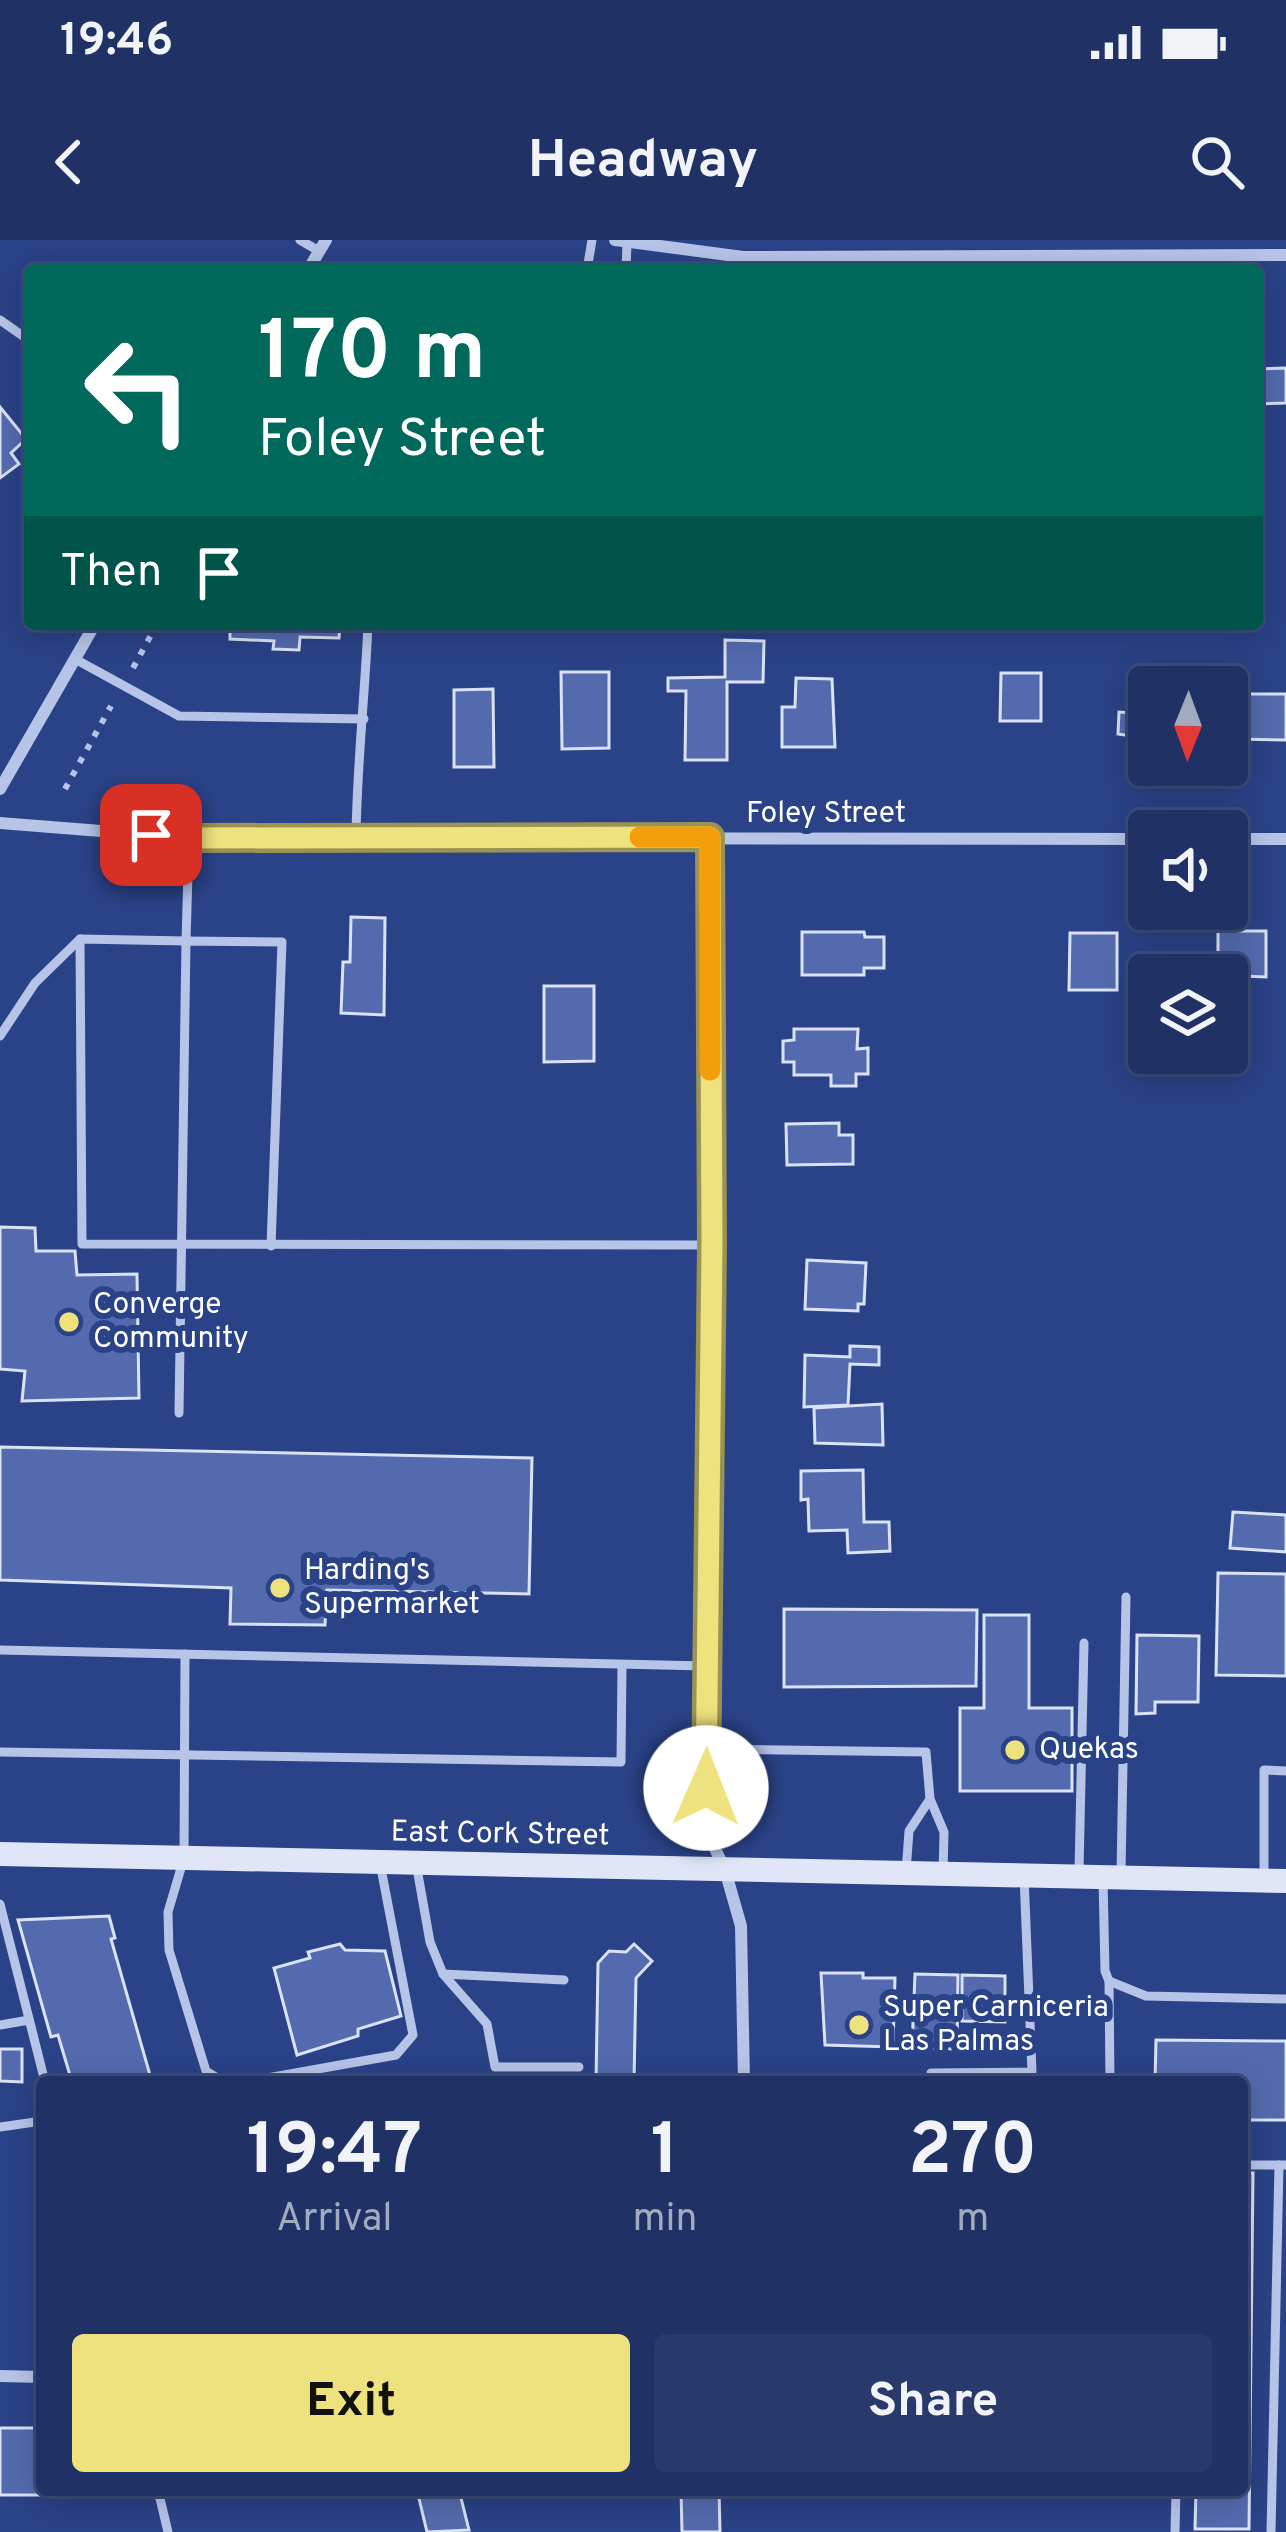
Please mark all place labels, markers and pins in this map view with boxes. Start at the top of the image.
pin [100,784,202,886]
place label: Converge Community [93,1287,249,1358]
marker: Converge Community [56,1309,82,1335]
place label: Harding's Supermarket [304,1553,480,1624]
marker: Harding's Supermarket [267,1575,293,1601]
place label: Quekas [1039,1732,1139,1769]
marker: Quekas [1002,1737,1028,1763]
place label: Super Carniceria Las Palmas [883,1990,1109,2061]
marker: Super Carniceria Las Palmas [846,2012,872,2038]

